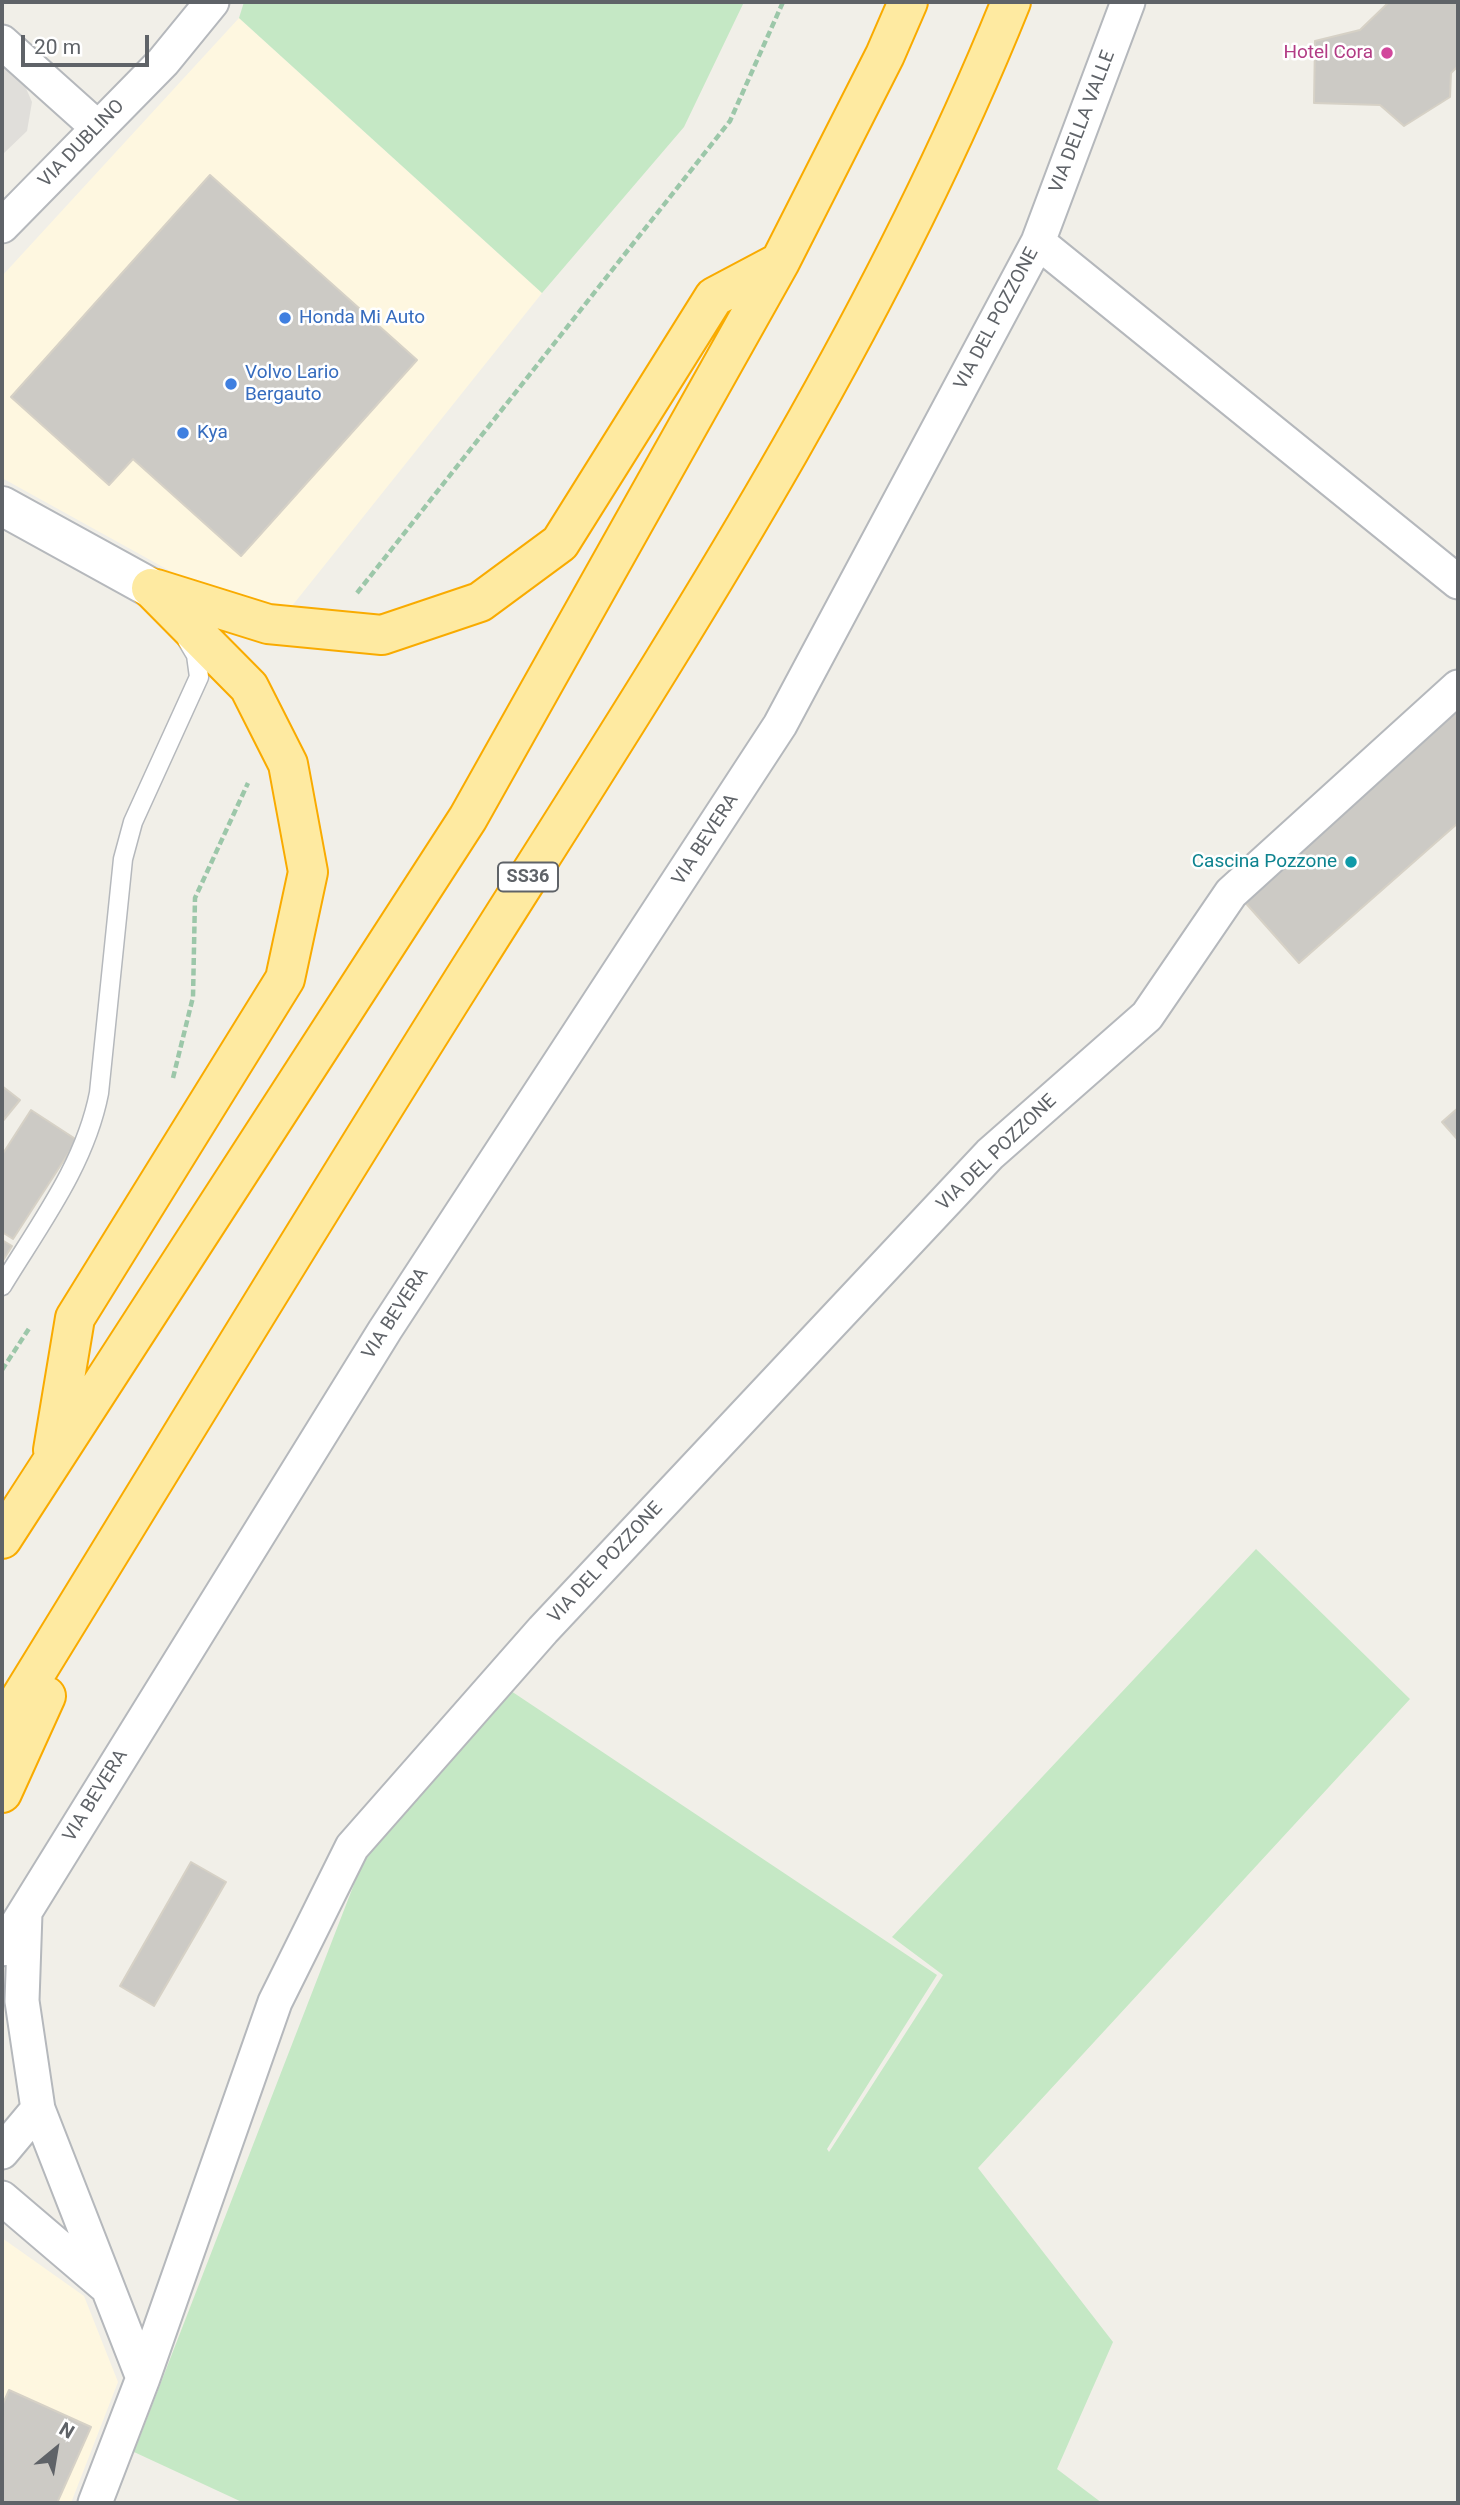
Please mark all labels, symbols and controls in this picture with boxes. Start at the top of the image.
scale bar [24,21,152,65]
text: 20 m [34,35,81,59]
place label: Hotel Cora [1283,42,1373,64]
marker: Hotel Cora [1379,45,1395,61]
street label: VIA DELLA VALLE [1045,48,1121,196]
street label: VIA DUBLINO [34,95,130,193]
street label: VIA DEL POZZONE [950,244,1044,394]
place label: Honda Mi Auto [299,307,425,329]
marker: Honda Mi Auto [277,310,293,326]
place label: Volvo Lario Bergauto [245,362,339,406]
marker: Volvo Lario Bergauto [223,376,239,392]
place label: Kya [197,422,228,444]
marker: Kya [175,425,191,441]
street label: VIA BEVERA [668,790,744,890]
place label: Cascina Pozzone [1192,851,1337,873]
marker: Cascina Pozzone [1343,854,1359,870]
road number: SS36 [498,862,558,892]
street label: VIA DEL POZZONE [932,1090,1062,1216]
street label: VIA BEVERA [358,1264,434,1364]
street label: VIA DEL POZZONE [544,1498,668,1628]
street label: VIA BEVERA [59,1746,133,1846]
north arrow [21,2414,91,2484]
text: N [55,2417,78,2444]

